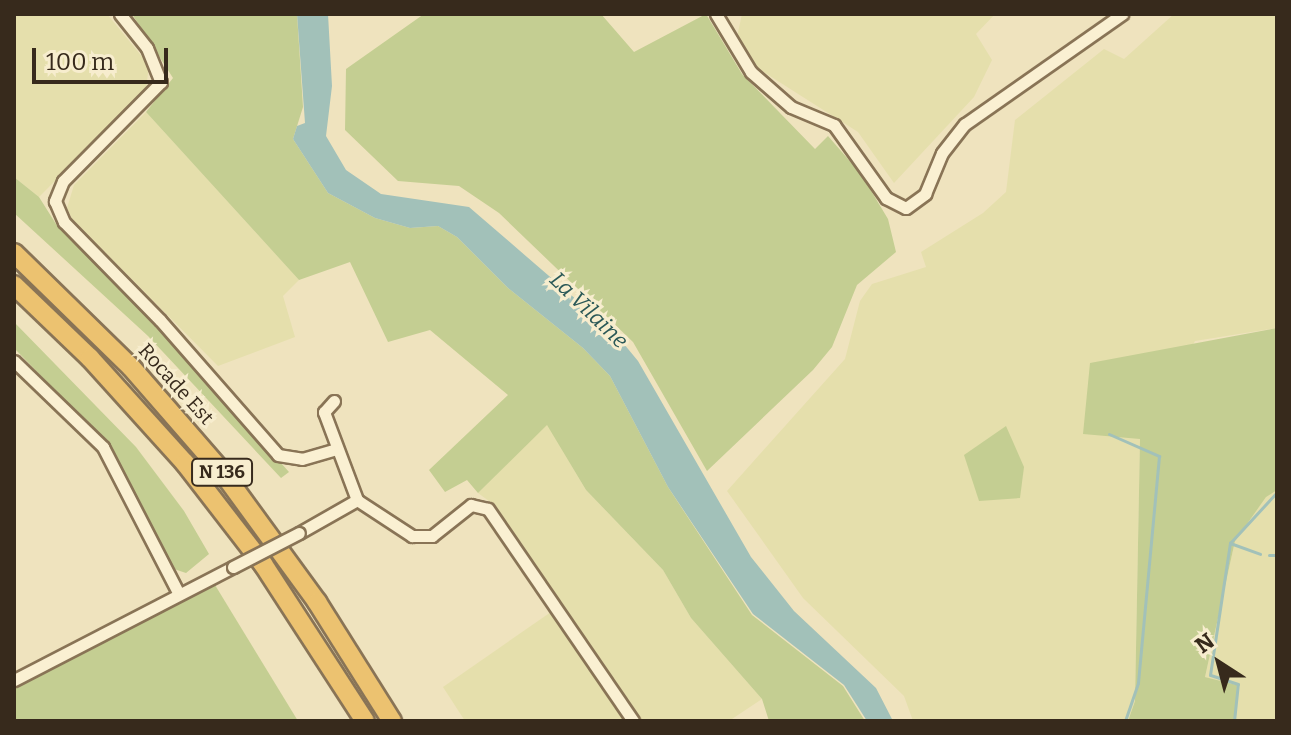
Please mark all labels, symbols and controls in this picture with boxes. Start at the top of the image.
scale bar [36,32,172,82]
text: 100 m [46,48,114,76]
water label: La Vilaine [544,266,634,354]
street label: Rocade Est [133,339,219,429]
road number: N 136 [190,458,254,486]
north arrow [1179,623,1259,703]
text: N [1190,627,1219,659]

